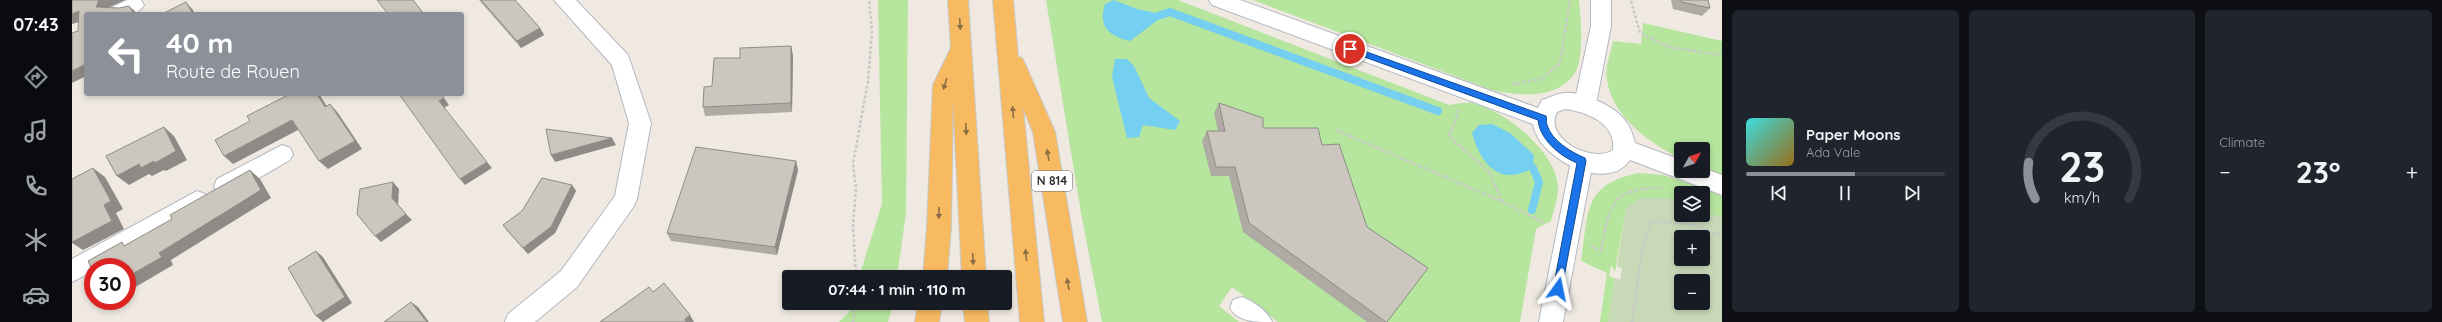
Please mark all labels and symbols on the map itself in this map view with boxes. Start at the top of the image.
one-way arrow [956,18,963,30]
pin [1333,32,1367,66]
one-way arrow [942,78,948,90]
one-way arrow [1010,106,1016,118]
one-way arrow [962,123,969,135]
north arrow [1674,142,1710,178]
one-way arrow [1045,149,1051,161]
road number: N 814 [1032,171,1072,191]
one-way arrow [936,207,942,220]
one-way arrow [1023,249,1029,261]
one-way arrow [970,253,976,266]
speed limit sign: 30 [84,258,136,310]
position arrow [1537,268,1579,310]
one-way arrow [1065,277,1071,290]

